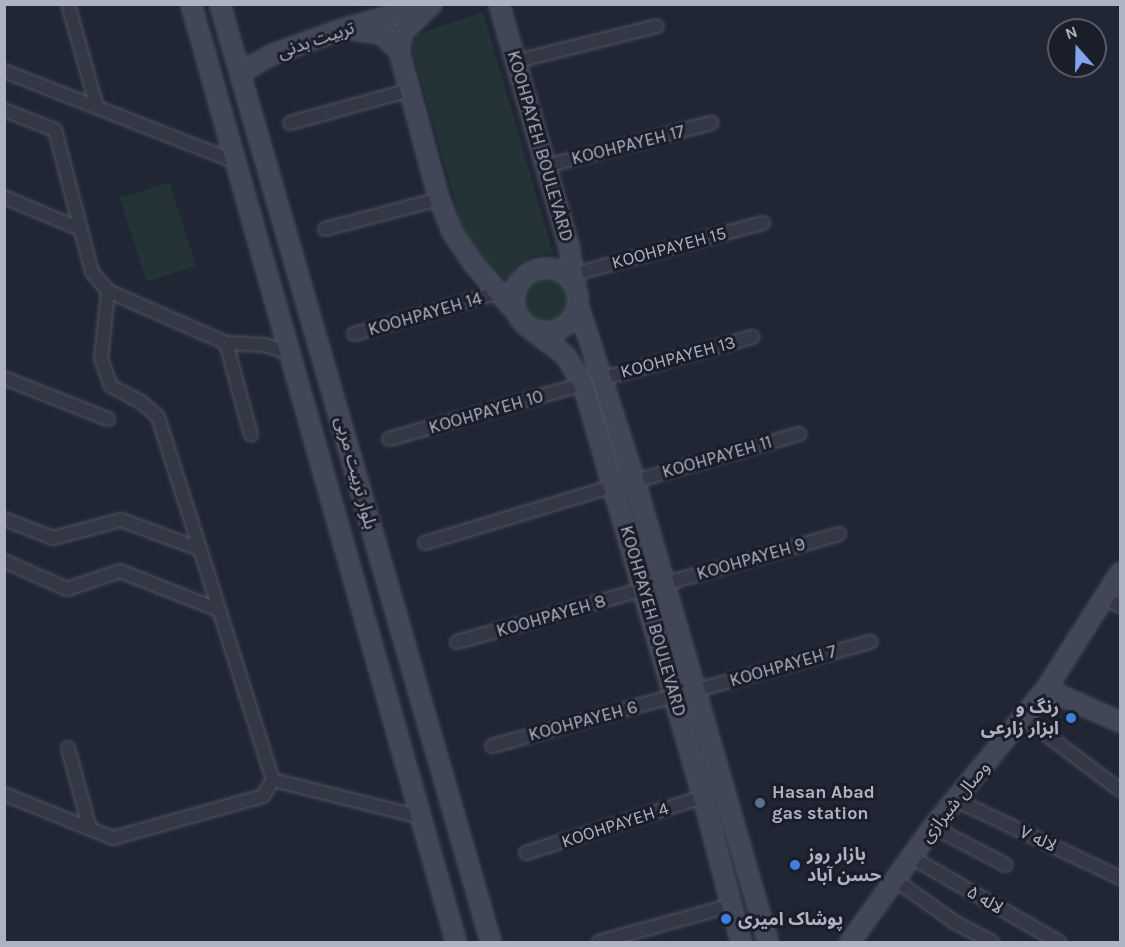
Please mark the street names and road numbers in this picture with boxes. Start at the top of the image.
street label: تربیت بدنی [275,17,357,63]
street label: KOOHPAYEH BOULEVARD [502,48,578,244]
street label: KOOHPAYEH 17 [569,120,687,170]
street label: KOOHPAYEH 15 [609,222,729,274]
street label: KOOHPAYEH 14 [365,287,485,341]
street label: KOOHPAYEH 13 [618,331,738,383]
street label: KOOHPAYEH 10 [426,385,546,439]
street label: بلوار تربیت مربی [331,414,381,532]
street label: KOOHPAYEH 11 [659,431,775,483]
street label: KOOHPAYEH BOULEVARD [615,523,691,719]
street label: KOOHPAYEH 9 [694,533,808,585]
street label: KOOHPAYEH 8 [494,590,608,642]
street label: KOOHPAYEH 7 [727,640,839,692]
street label: KOOHPAYEH 6 [526,696,640,746]
street label: وصال شیرازی [916,757,994,847]
street label: KOOHPAYEH 4 [559,797,671,853]
street label: لاله ۷ [1016,821,1060,857]
street label: لاله ۵ [963,881,1007,919]

